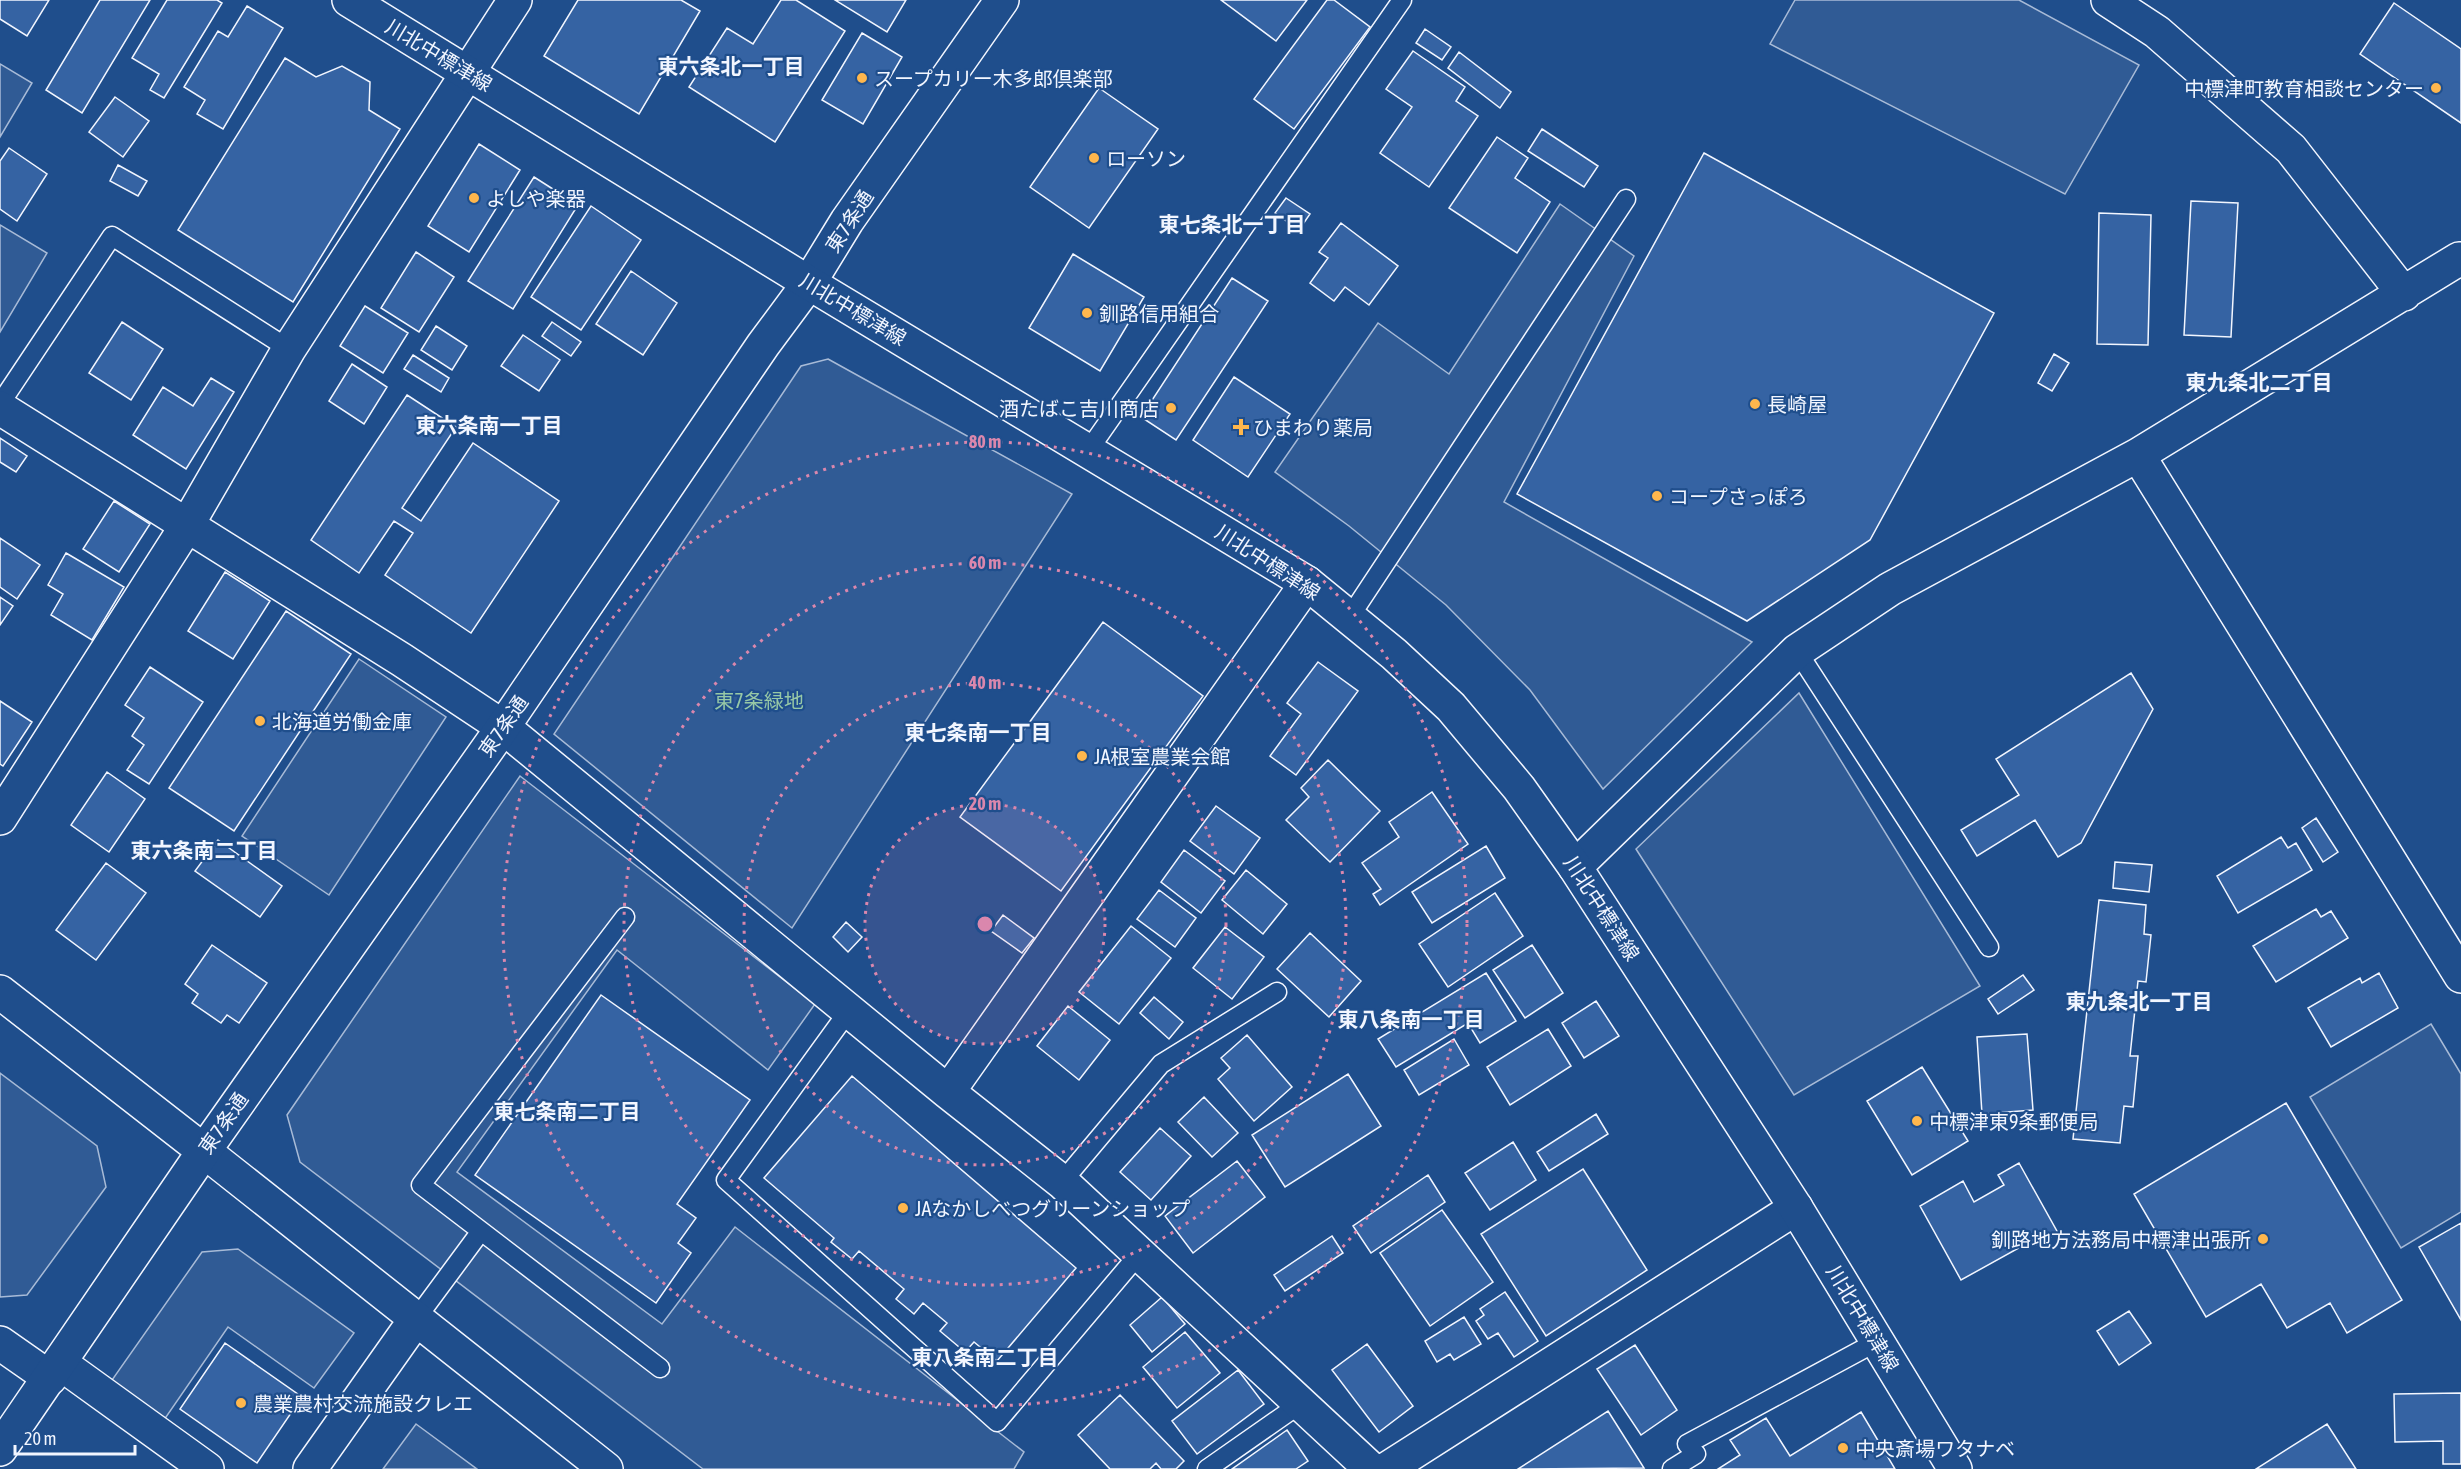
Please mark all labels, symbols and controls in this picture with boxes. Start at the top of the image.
street label: 川北中標津線 [382,14,496,96]
district label: 東六条北一丁目 [658,54,805,78]
place label: スープカリー木多郎倶楽部 [874,67,1113,90]
marker: スープカリー木多郎倶楽部 [855,71,869,85]
place label: 中標津町教育相談センター [2184,77,2424,100]
marker: 中標津町教育相談センター [2429,81,2443,95]
place label: ローソン [1106,147,1186,170]
marker: ローソン [1087,151,1101,165]
street label: 東7条通 [820,186,878,256]
place label: よしや楽器 [486,187,586,210]
marker: よしや楽器 [467,191,481,205]
district label: 東七条北一丁目 [1159,212,1306,236]
street label: 川北中標津線 [796,268,910,350]
place label: 釧路信用組合 [1099,302,1219,325]
marker: 釧路信用組合 [1080,306,1094,320]
district label: 東九条北二丁目 [2186,370,2333,394]
place label: 長崎屋 [1767,393,1827,416]
place label: 酒たばこ吉川商店 [999,397,1159,420]
marker: 長崎屋 [1748,397,1762,411]
marker: 酒たばこ吉川商店 [1164,401,1178,415]
district label: 東六条南一丁目 [416,413,563,437]
place label: ひまわり薬局 [1253,416,1373,439]
marker: ひまわり薬局 [1234,420,1248,434]
text: 80 m [969,431,1001,452]
place label: コープさっぽろ [1669,485,1808,508]
marker: コープさっぽろ [1650,489,1664,503]
street label: 川北中標津線 [1211,520,1325,604]
text: 60 m [969,552,1001,573]
text: 40 m [968,672,1001,693]
park label: 東7条緑地 [714,689,804,712]
street label: 東7条通 [474,691,532,761]
place label: 北海道労働金庫 [272,710,412,733]
marker: 北海道労働金庫 [253,714,267,728]
district label: 東七条南一丁目 [905,720,1052,744]
place label: JA根室農業会館 [1094,745,1230,768]
marker: JA根室農業会館 [1075,749,1089,763]
text: 20 m [969,793,1001,814]
district label: 東六条南二丁目 [131,838,278,862]
street label: 川北中標津線 [1560,851,1644,965]
centre of rings [975,914,995,934]
district label: 東九条北一丁目 [2066,989,2213,1013]
district label: 東八条南一丁目 [1338,1007,1485,1031]
street label: 東7条通 [194,1088,252,1158]
district label: 東七条南二丁目 [494,1099,641,1123]
place label: 中標津東9条郵便局 [1929,1110,2098,1133]
marker: 中標津東9条郵便局 [1910,1114,1924,1128]
place label: JAなかしべつグリーンショップ [915,1197,1190,1220]
marker: JAなかしべつグリーンショップ [896,1201,910,1215]
place label: 釧路地方法務局中標津出張所 [1991,1228,2251,1251]
marker: 釧路地方法務局中標津出張所 [2256,1232,2270,1246]
street label: 川北中標津線 [1822,1261,1904,1375]
district label: 東八条南二丁目 [912,1345,1059,1369]
place label: 農業農村交流施設クレエ [253,1392,473,1415]
marker: 農業農村交流施設クレエ [234,1396,248,1410]
scale bar [15,1418,135,1456]
text: 20 m [24,1428,56,1449]
place label: 中央斎場ワタナベ [1855,1437,2015,1460]
marker: 中央斎場ワタナベ [1836,1441,1850,1455]

